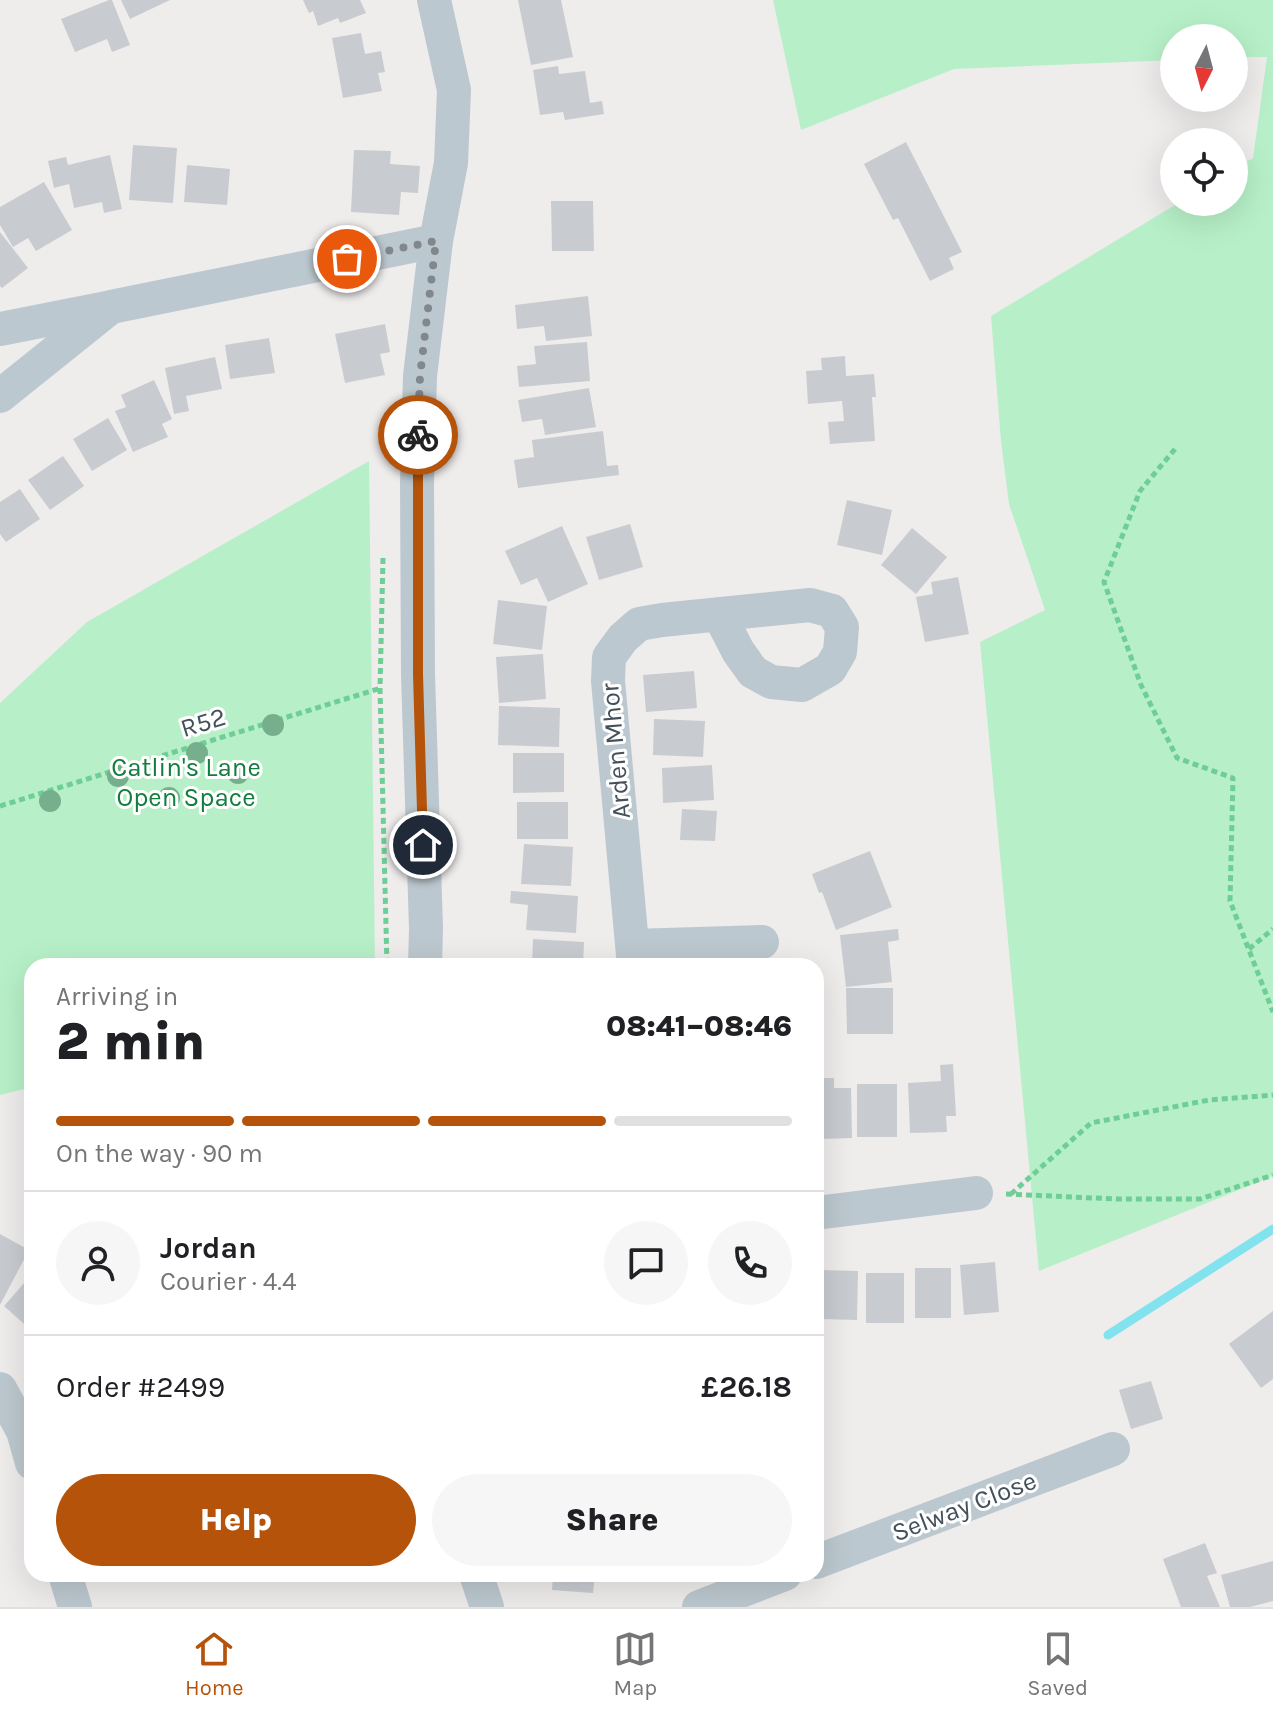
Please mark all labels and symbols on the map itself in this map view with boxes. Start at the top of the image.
north arrow [1160,24,1248,112]
pin [313,225,381,293]
courier [378,395,458,475]
street label: Arden Mhor [594,681,637,820]
street label: R52 [177,701,230,744]
park label: Catlin's Lane Open Space [111,752,261,813]
pin [389,811,457,879]
street label: Selway Close [888,1465,1041,1548]

